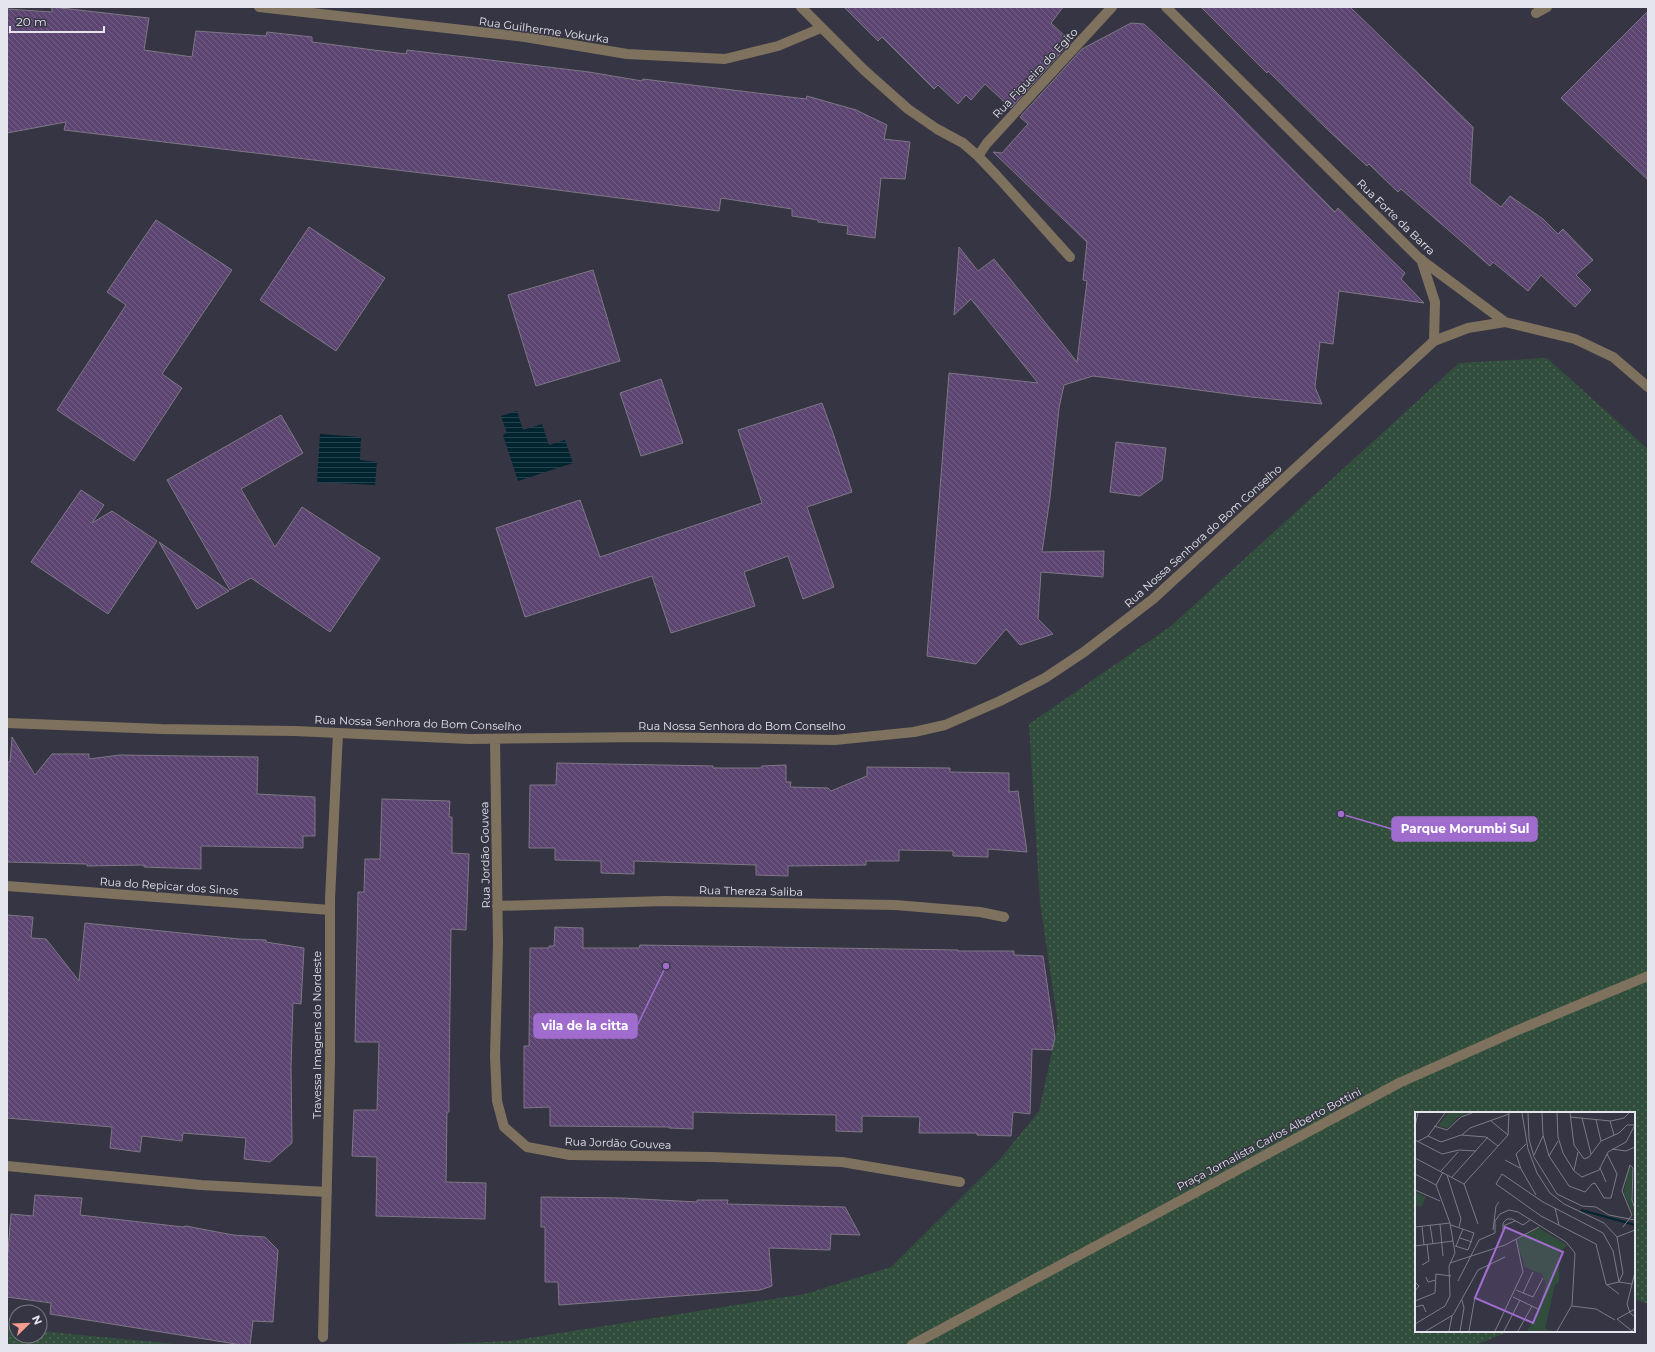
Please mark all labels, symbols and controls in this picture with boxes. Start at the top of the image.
scale bar [10,8,104,34]
text: 20 m [16,14,47,29]
street label: Rua Guilherme Vokurka [478,14,610,46]
street label: Rua Figueira do Egito [989,25,1081,121]
street label: Rua Forte da Barra [1354,176,1438,258]
street label: Rua Nossa Senhora do Bom Conselho [1121,461,1285,611]
street label: Rua Nossa Senhora do Bom Conselho [314,712,522,734]
street label: Rua Nossa Senhora do Bom Conselho [638,719,846,733]
street label: Rua Jordão Gouvea [477,802,493,908]
callout: Parque Morumbi Sul [1392,817,1537,841]
text: Parque Morumbi Sul [1401,821,1529,836]
street label: Rua do Repicar dos Sinos [99,874,239,898]
street label: Rua Thereza Saliba [699,883,803,899]
street label: Travessa Imagens do Nordeste [310,951,324,1119]
callout: vila de la citta [534,1014,637,1038]
text: vila de la citta [540,1018,629,1033]
street label: Praça Jornalista Carlos Alberto Bottini [1174,1084,1364,1194]
inset map [1415,1112,1635,1332]
street label: Rua Jordão Gouvea [564,1134,672,1152]
north arrow [8,1304,48,1344]
text: N [29,1313,45,1327]

